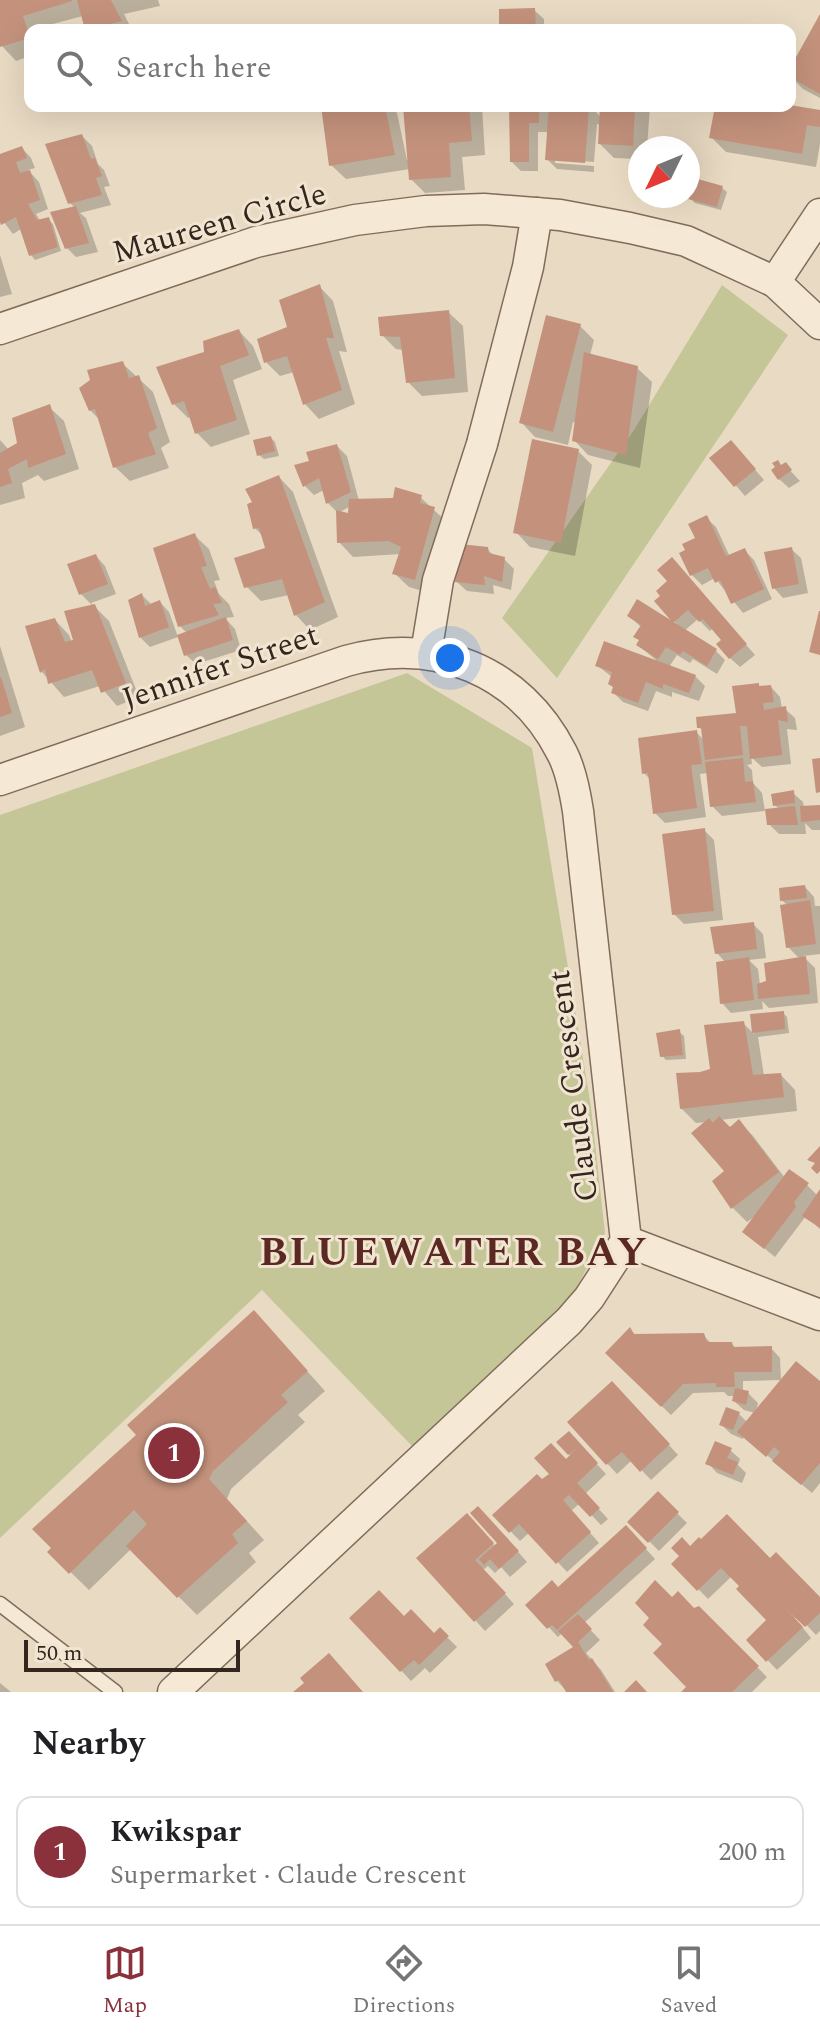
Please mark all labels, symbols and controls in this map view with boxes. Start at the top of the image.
search box [24,24,796,112]
text: Search here [116,45,272,91]
icon: search [52,46,96,90]
north arrow [628,136,700,208]
street label: Maureen Circle [107,169,332,277]
street label: Jennifer Street [115,611,326,724]
your location [430,638,470,678]
street label: Claude Crescent [535,967,612,1205]
district label: BLUEWATER BAY [259,1223,649,1284]
pin: 1 [148,1423,200,1483]
scale bar [24,1636,240,1672]
text: 50 m [36,1637,82,1670]
text: Nearby [32,1718,145,1770]
text: Kwikspar [110,1809,241,1855]
text: 1 [53,1832,67,1872]
text: 200 m [718,1832,786,1872]
text: Supermarket · Claude Crescent [110,1855,467,1895]
tab: Map [103,1941,147,2022]
tab: Directions [353,1941,455,2022]
tab: Saved [661,1941,717,2022]

